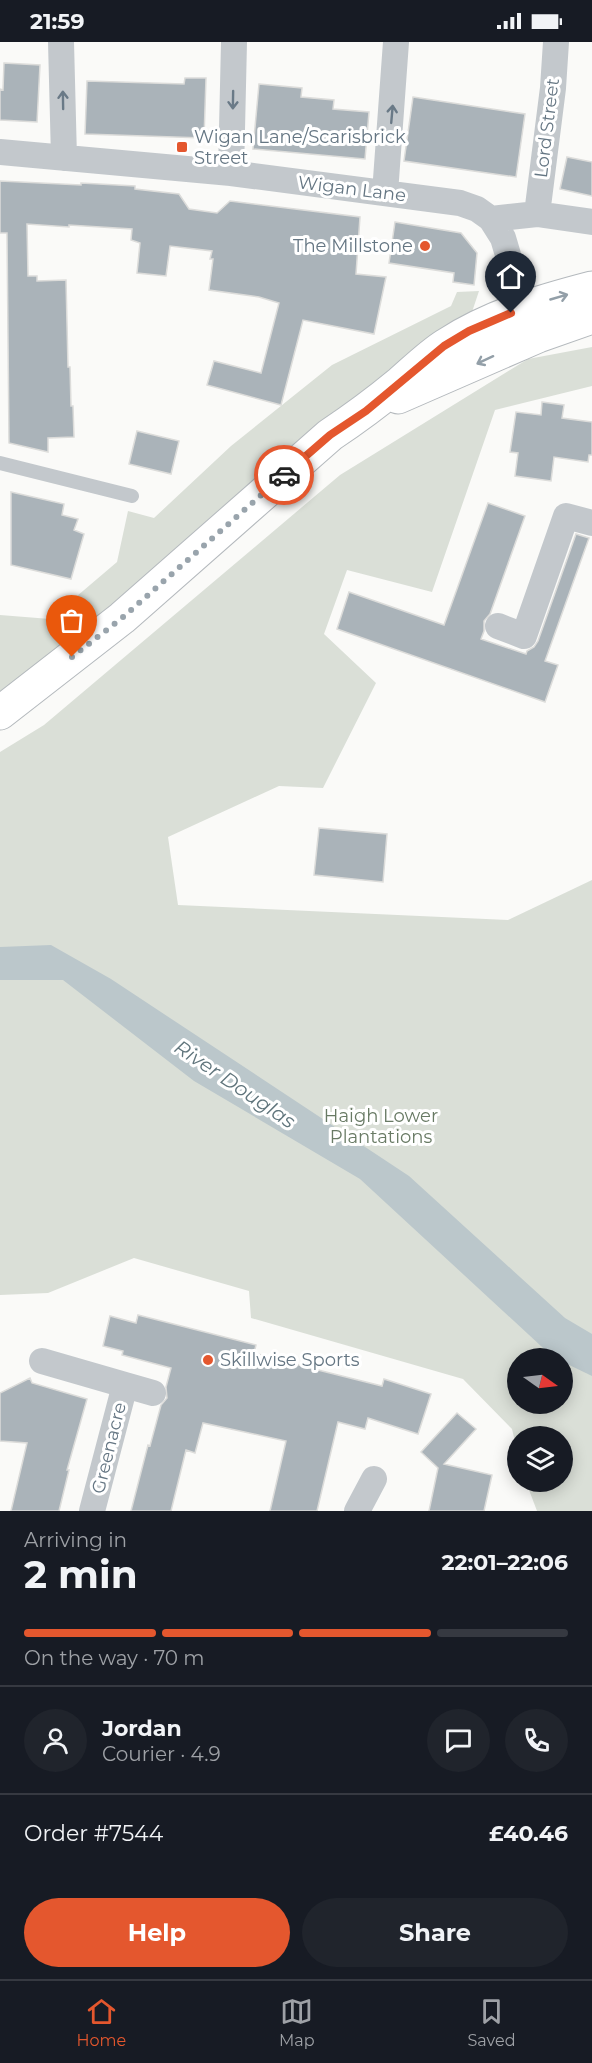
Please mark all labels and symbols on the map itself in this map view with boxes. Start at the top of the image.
street label: Lord Street [530,77,564,179]
one-way arrow [57,90,68,110]
one-way arrow [227,90,239,110]
one-way arrow [386,104,397,124]
place label: Wigan Lane/Scarisbrick Street [194,126,406,169]
marker: Wigan Lane/Scarisbrick Street [175,140,189,154]
street label: Wigan Lane [297,171,407,207]
place label: The Millstone [293,235,413,257]
marker: The Millstone [418,239,432,253]
pin [485,251,536,313]
one-way arrow [549,291,568,302]
one-way arrow [477,355,495,367]
courier [254,445,314,505]
pin [46,595,97,657]
water label: River Douglas [170,1035,300,1133]
park label: Haigh Lower Plantations [324,1105,438,1148]
north arrow [507,1348,573,1414]
place label: Skillwise Sports [220,1349,360,1371]
marker: Skillwise Sports [201,1353,215,1367]
street label: Greenacre [87,1400,131,1496]

